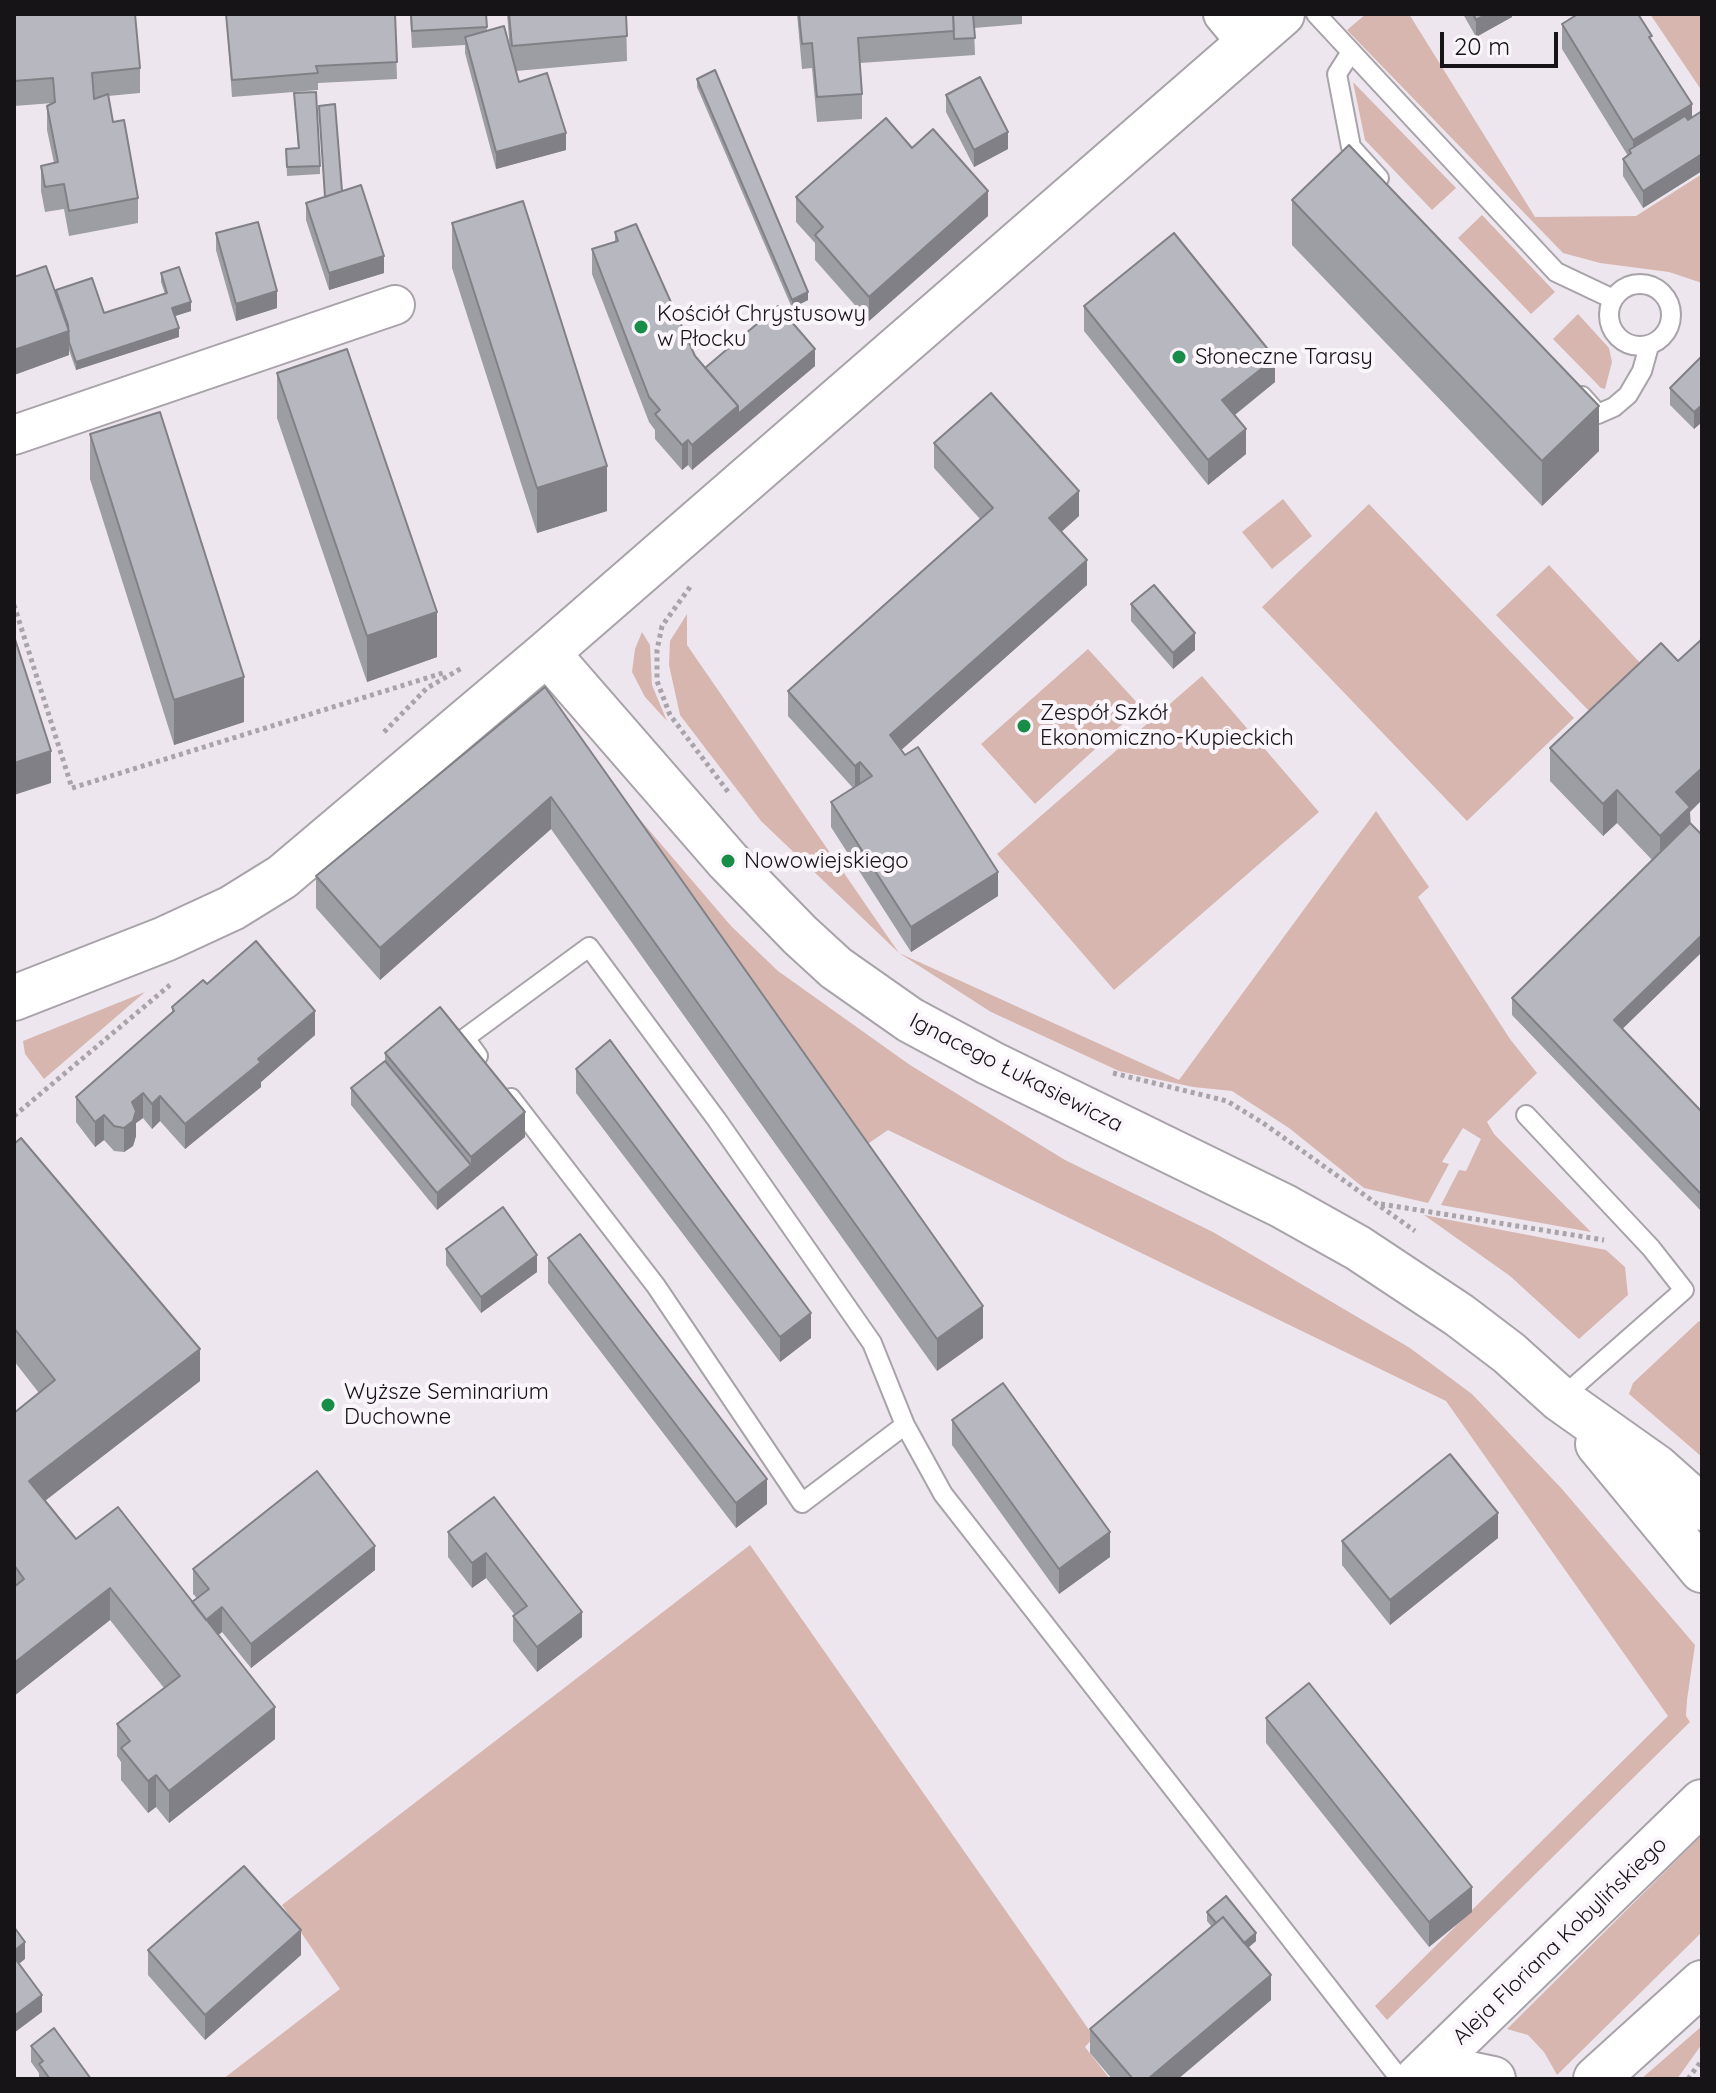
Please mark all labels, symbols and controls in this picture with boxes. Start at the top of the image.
scale bar [1444,16,1562,66]
text: 20 m [1454,31,1510,61]
place label: Kościół Chrystusowy w Płocku [657,301,866,352]
marker: Kościół Chrystusowy w Płocku [632,318,650,336]
place label: Słoneczne Tarasy [1195,344,1373,370]
marker: Słoneczne Tarasy [1170,348,1188,366]
place label: Zespół Szkół Ekonomiczno-Kupieckich [1040,700,1294,752]
marker: Zespół Szkół Ekonomiczno-Kupieckich [1015,717,1033,735]
place label: Nowowiejskiego [744,848,908,874]
marker: Nowowiejskiego [719,852,737,870]
street label: Ignacego Łukasiewicza [905,1008,1127,1138]
place label: Wyższe Seminarium Duchowne [344,1379,549,1430]
marker: Wyższe Seminarium Duchowne [319,1396,337,1414]
street label: Aleja Floriana Kobylińskiego [1447,1832,1673,2050]

